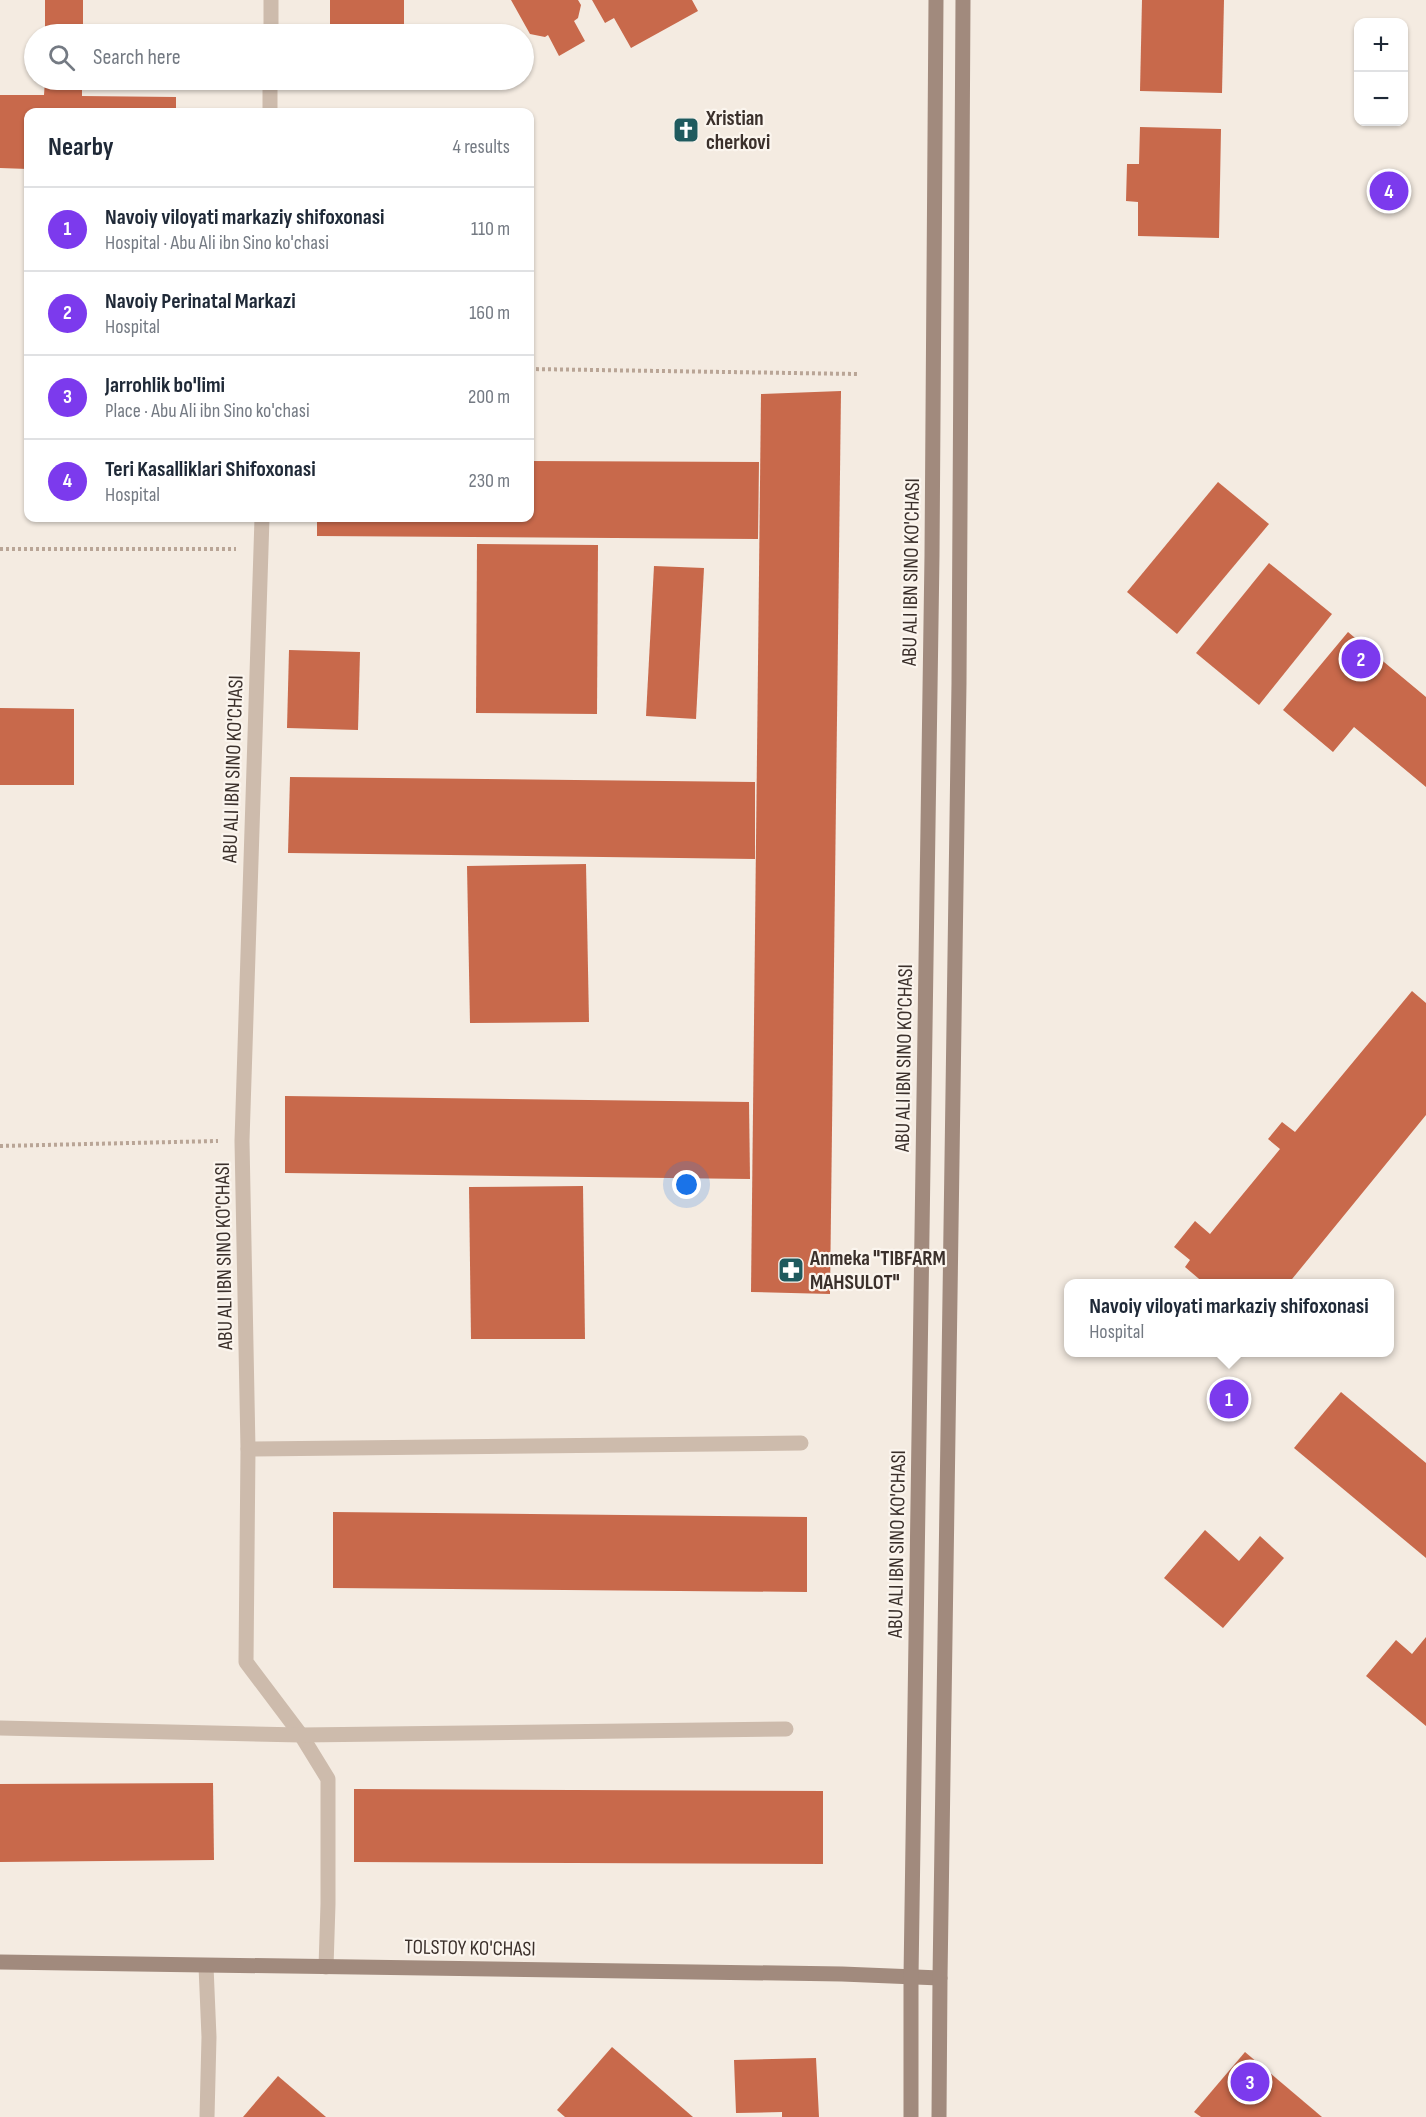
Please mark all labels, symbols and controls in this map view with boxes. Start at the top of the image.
map controls [1354,18,1408,126]
button: + [1354,18,1408,72]
search box [24,24,534,90]
icon: search [45,41,78,74]
text: Search here [93,44,180,71]
button: − [1354,72,1408,126]
place label: Xristian cherkovi [705,106,770,155]
church icon: Xristian cherkovi [671,115,701,145]
text: Nearby [48,132,114,163]
text: 4 results [453,135,510,159]
pin: 4 [1370,168,1408,213]
text: Navoiy viloyati markaziy shifoxonasi [105,204,385,231]
text: 1 [64,217,71,241]
text: 110 m [471,217,510,241]
text: Hospital · Abu Ali ibn Sino ko'chasi [105,231,329,255]
text: Navoiy Perinatal Markazi [105,288,296,315]
text: 2 [63,301,72,325]
text: 160 m [469,301,510,325]
text: Hospital [105,315,160,339]
text: Jarrohlik bo'limi [105,372,225,399]
text: 3 [63,385,72,409]
text: 200 m [468,385,510,409]
text: Place · Abu Ali ibn Sino ko'chasi [105,399,310,423]
text: Teri Kasalliklari Shifoxonasi [105,456,316,483]
text: 4 [63,469,72,493]
text: 230 m [468,469,510,493]
street label: ABU ALI IBN SINO KO'CHASI [897,478,925,667]
text: Hospital [105,483,160,507]
pin: 2 [1342,636,1380,682]
street label: ABU ALI IBN SINO KO'CHASI [217,675,249,864]
street label: ABU ALI IBN SINO KO'CHASI [890,964,918,1153]
street label: ABU ALI IBN SINO KO'CHASI [210,1162,238,1351]
your location [672,1170,701,1199]
place label: Аптека "TIBFARM MAHSULOT" [809,1246,946,1295]
pharmacy icon: Аптека "TIBFARM MAHSULOT" [776,1255,806,1285]
popup [1064,1279,1394,1357]
text: Navoiy viloyati markaziy shifoxonasi [1089,1293,1369,1320]
text: Hospital [1089,1320,1144,1344]
pin: 1 [1210,1376,1248,1422]
street label: ABU ALI IBN SINO KO'CHASI [883,1450,911,1639]
street label: TOLSTOY KO'CHASI [404,1934,536,1962]
pin: 3 [1230,2060,1270,2104]

